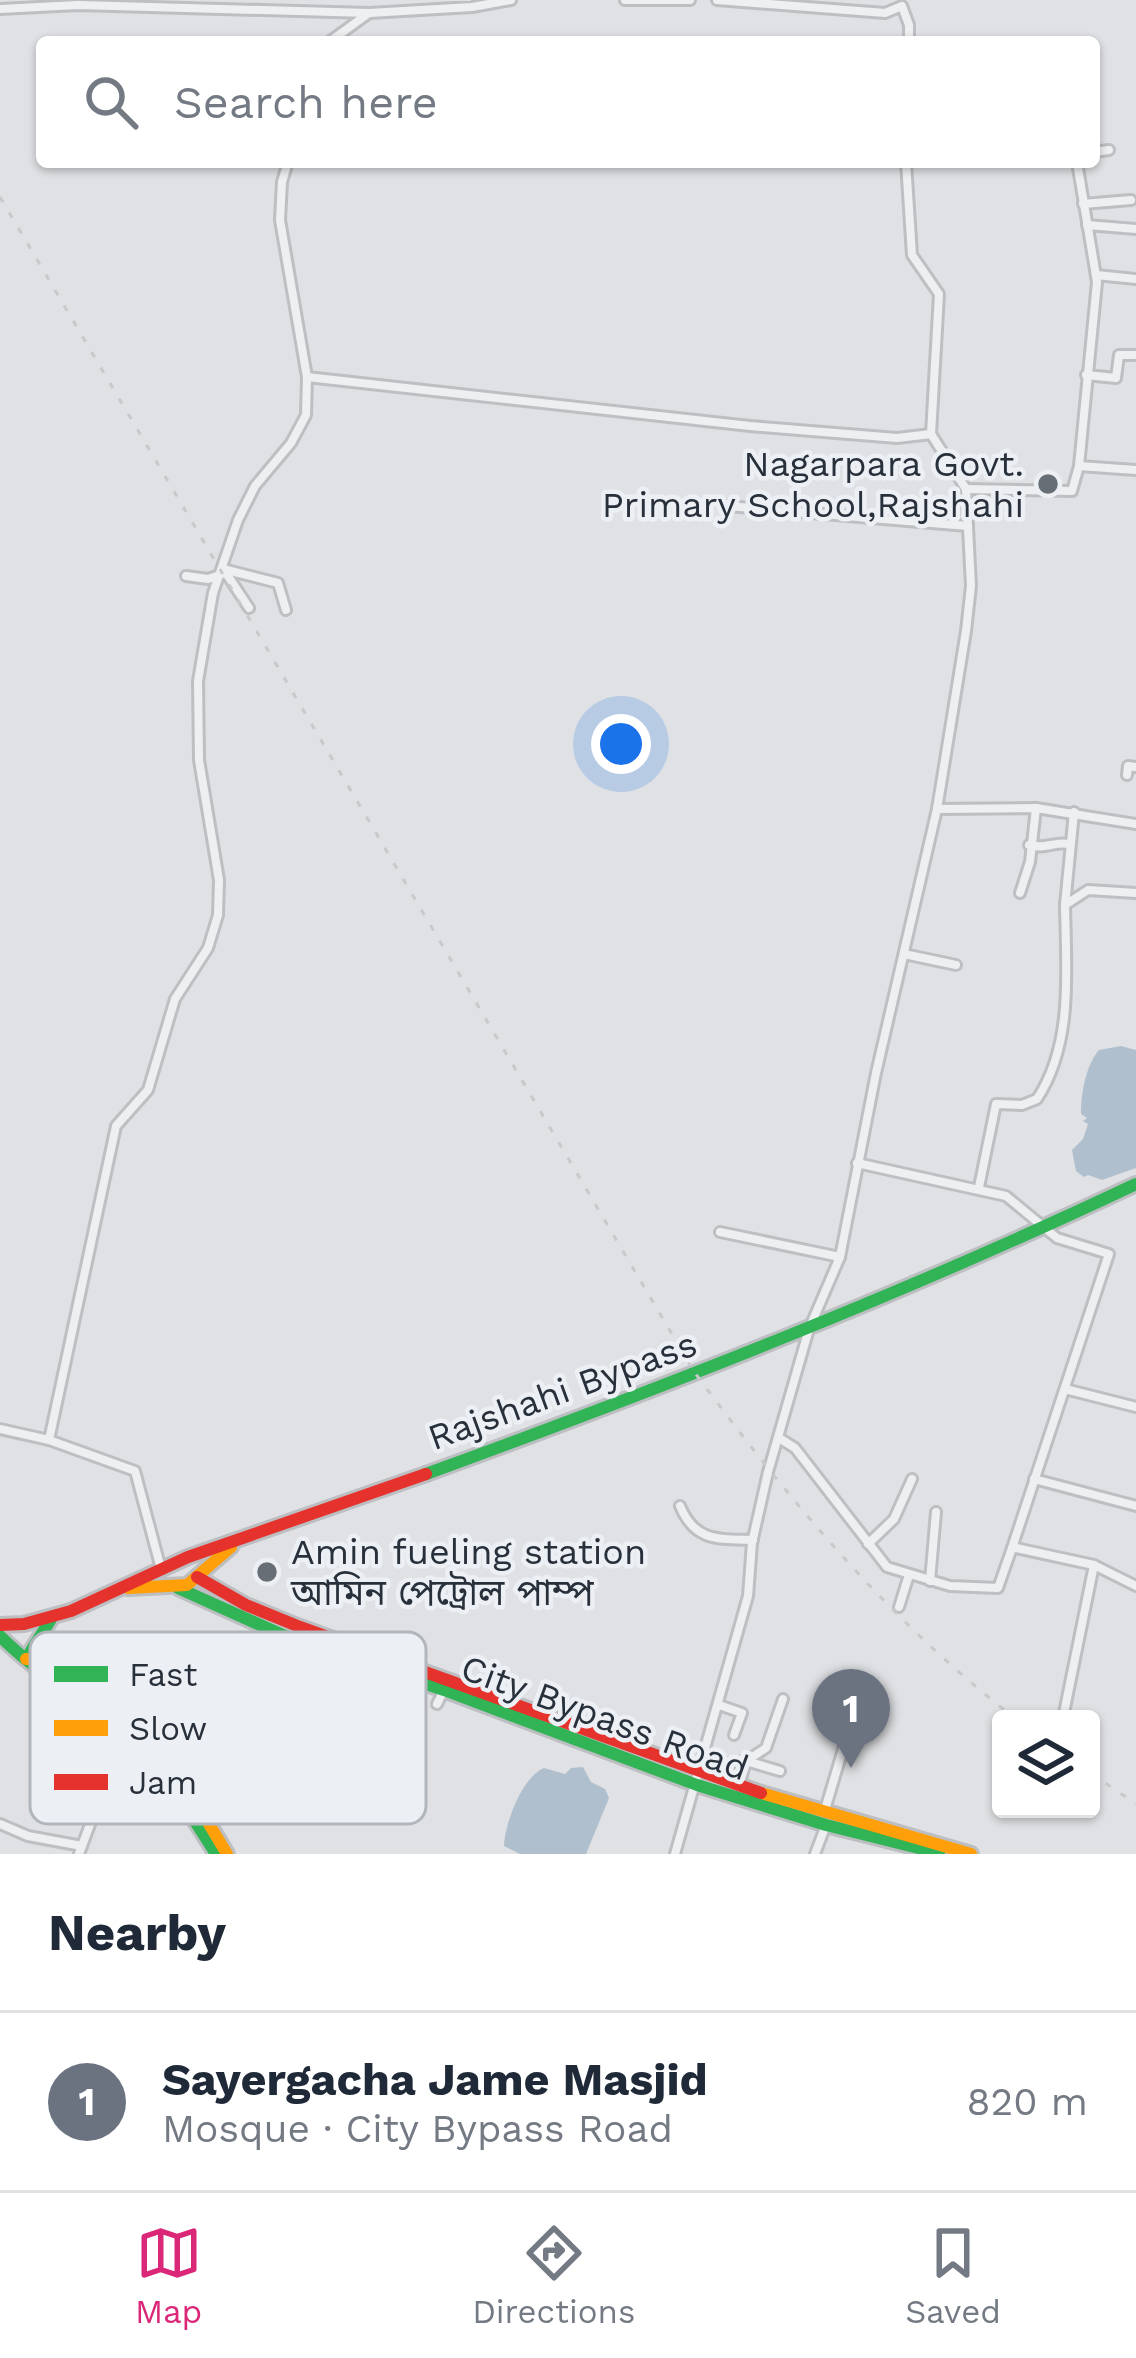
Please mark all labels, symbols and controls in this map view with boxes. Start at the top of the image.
search box [36,36,1100,168]
icon: search [78,69,144,135]
text: Search here [174,76,438,129]
place label: Nagarpara Govt. Primary School,Rajshahi [602,443,1024,526]
marker: Nagarpara Govt. Primary School,Rajshahi [1035,471,1061,497]
your location [591,714,651,774]
street label: Rajshahi Bypass [422,1323,702,1459]
place label: Amin fueling station আমিন পেট্রোল পাম্প [290,1531,646,1614]
marker: Amin fueling station আমিন পেট্রোল পাম্প [254,1559,280,1585]
legend [30,1632,426,1824]
street label: City Bypass Road [455,1646,754,1789]
text: Fast [129,1655,198,1694]
pin: 1 [812,1669,890,1768]
text: Slow [129,1709,207,1748]
map controls [992,1710,1100,1818]
button: layers [992,1710,1100,1818]
text: Jam [129,1763,197,1802]
text: Nearby [48,1903,226,1962]
text: Sayergacha Jame Masjid [162,2053,708,2106]
text: 1 [79,2079,95,2124]
text: 820 m [967,2079,1088,2124]
text: Mosque · City Bypass Road [162,2106,673,2151]
tab: Map [135,2220,202,2331]
tab: Directions [472,2220,635,2331]
tab: Saved [905,2220,1001,2331]

